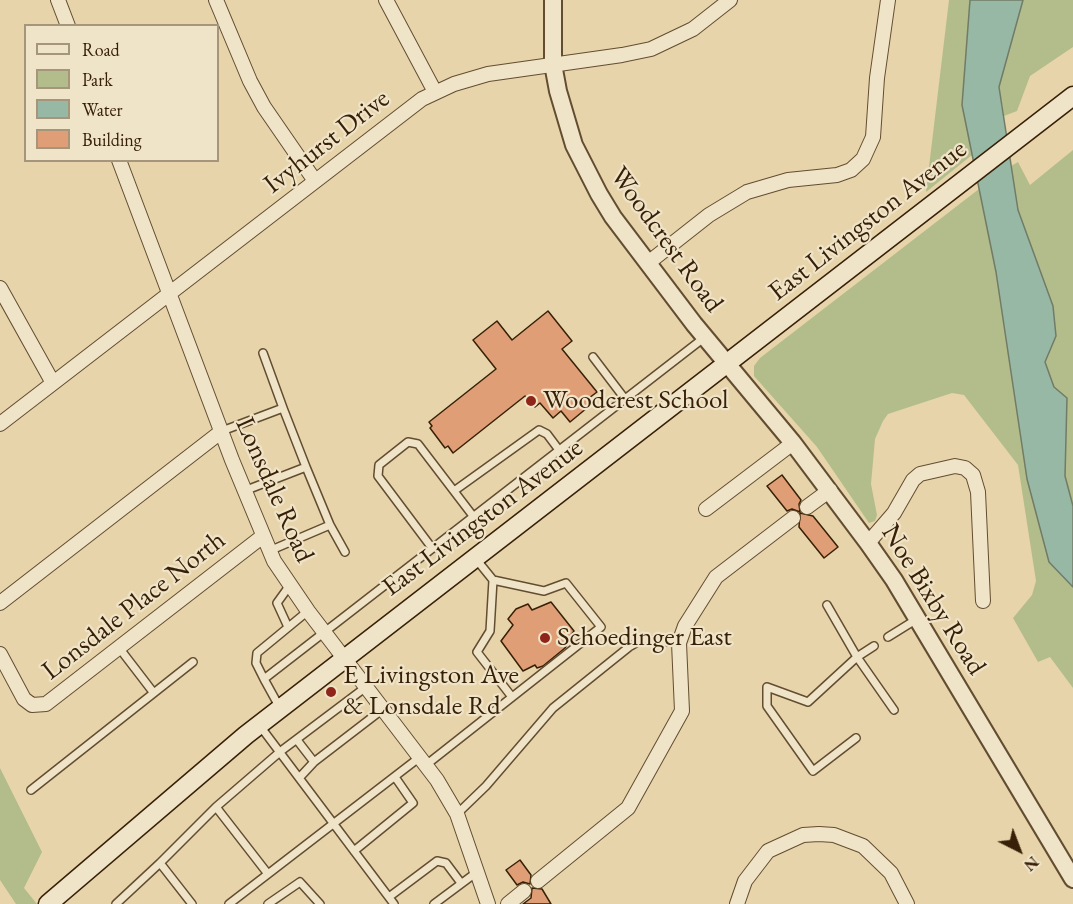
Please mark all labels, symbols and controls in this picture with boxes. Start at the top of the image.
legend [24,24,219,162]
text: Road [82,38,120,61]
text: Park [82,68,113,91]
street label: Ivyhurst Drive [258,83,396,201]
text: Water [82,98,123,121]
text: Building [82,128,142,151]
street label: East Livingston Avenue [762,134,974,308]
street label: Woodcrest Road [602,161,730,319]
place label: Woodcrest School [543,385,728,417]
marker: Woodcrest School [524,394,538,408]
street label: Lonsdale Road [228,412,320,568]
street label: East Livingston Avenue [376,432,590,604]
street label: Noe Bixby Road [874,519,992,681]
street label: Lonsdale Place North [36,524,232,688]
place label: Schoedinger East [557,622,732,654]
marker: Schoedinger East [538,631,552,645]
place label: E Livingston Ave & Lonsdale Rd [343,660,519,723]
marker: E Livingston Ave & Lonsdale Rd [324,685,338,699]
north arrow [989,820,1049,880]
text: N [1020,852,1043,876]

